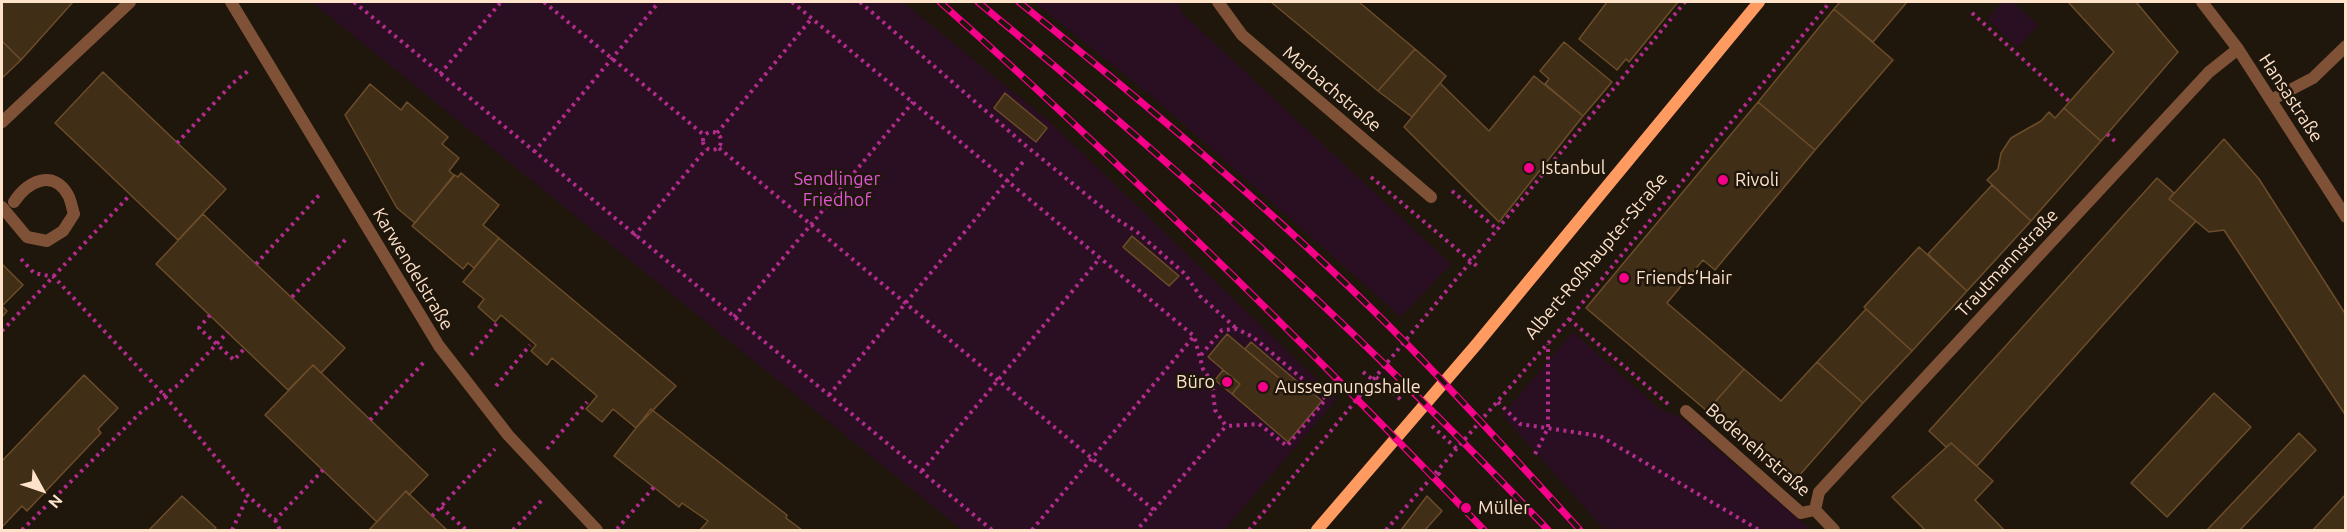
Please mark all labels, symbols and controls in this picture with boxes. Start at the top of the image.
street label: Marbachstraße [1278,42,1386,136]
street label: Hansastraße [2254,50,2328,146]
place label: Istanbul [1541,157,1606,179]
marker: Istanbul [1522,161,1536,175]
park label: Sendlinger Friedhof [794,168,880,210]
street label: Albert-Roßhaupter-Straße [1520,168,1672,344]
place label: Rivoli [1735,169,1779,191]
marker: Rivoli [1716,173,1730,187]
street label: Karwendelstraße [368,204,458,334]
street label: Trautmannstraße [1951,204,2063,322]
place label: Friends’Hair [1636,267,1732,289]
marker: Friends’Hair [1617,271,1631,285]
place label: Büro [1176,371,1215,393]
marker: Büro [1220,375,1234,389]
place label: Aussegnungshalle [1275,376,1421,398]
marker: Aussegnungshalle [1256,380,1270,394]
street label: Bodenehrstraße [1701,399,1815,501]
north arrow [12,460,72,520]
text: N [45,491,67,512]
place label: Müller [1478,497,1530,519]
marker: Müller [1459,501,1473,515]

